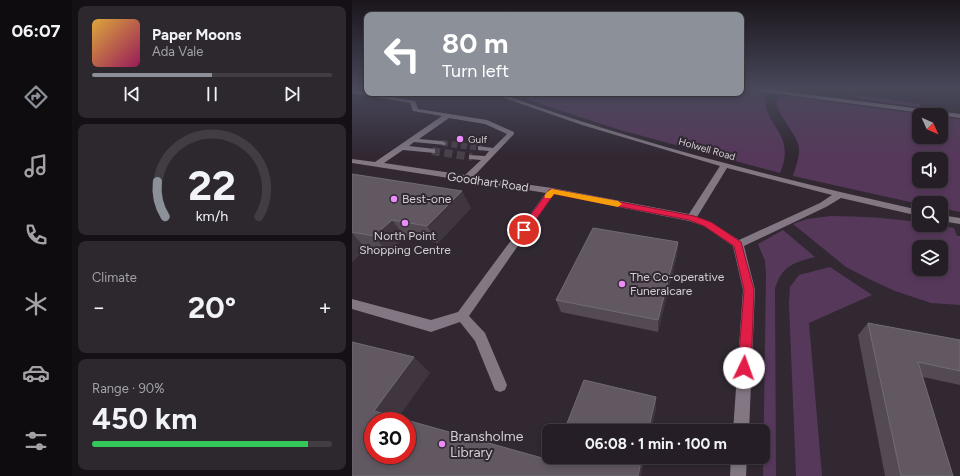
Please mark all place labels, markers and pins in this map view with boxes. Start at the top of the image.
place label: Gulf [468,133,487,146]
marker: Gulf [455,134,465,144]
place label: Best-one [402,192,452,206]
marker: Best-one [389,194,399,204]
pin [507,213,541,247]
marker: North Point Shopping Centre [400,218,410,228]
place label: North Point Shopping Centre [359,229,451,257]
place label: The Co-operative Funeralcare [630,270,725,298]
marker: The Co-operative Funeralcare [617,279,627,289]
place label: Bransholme Library [450,428,524,461]
marker: Bransholme Library [437,439,447,449]

